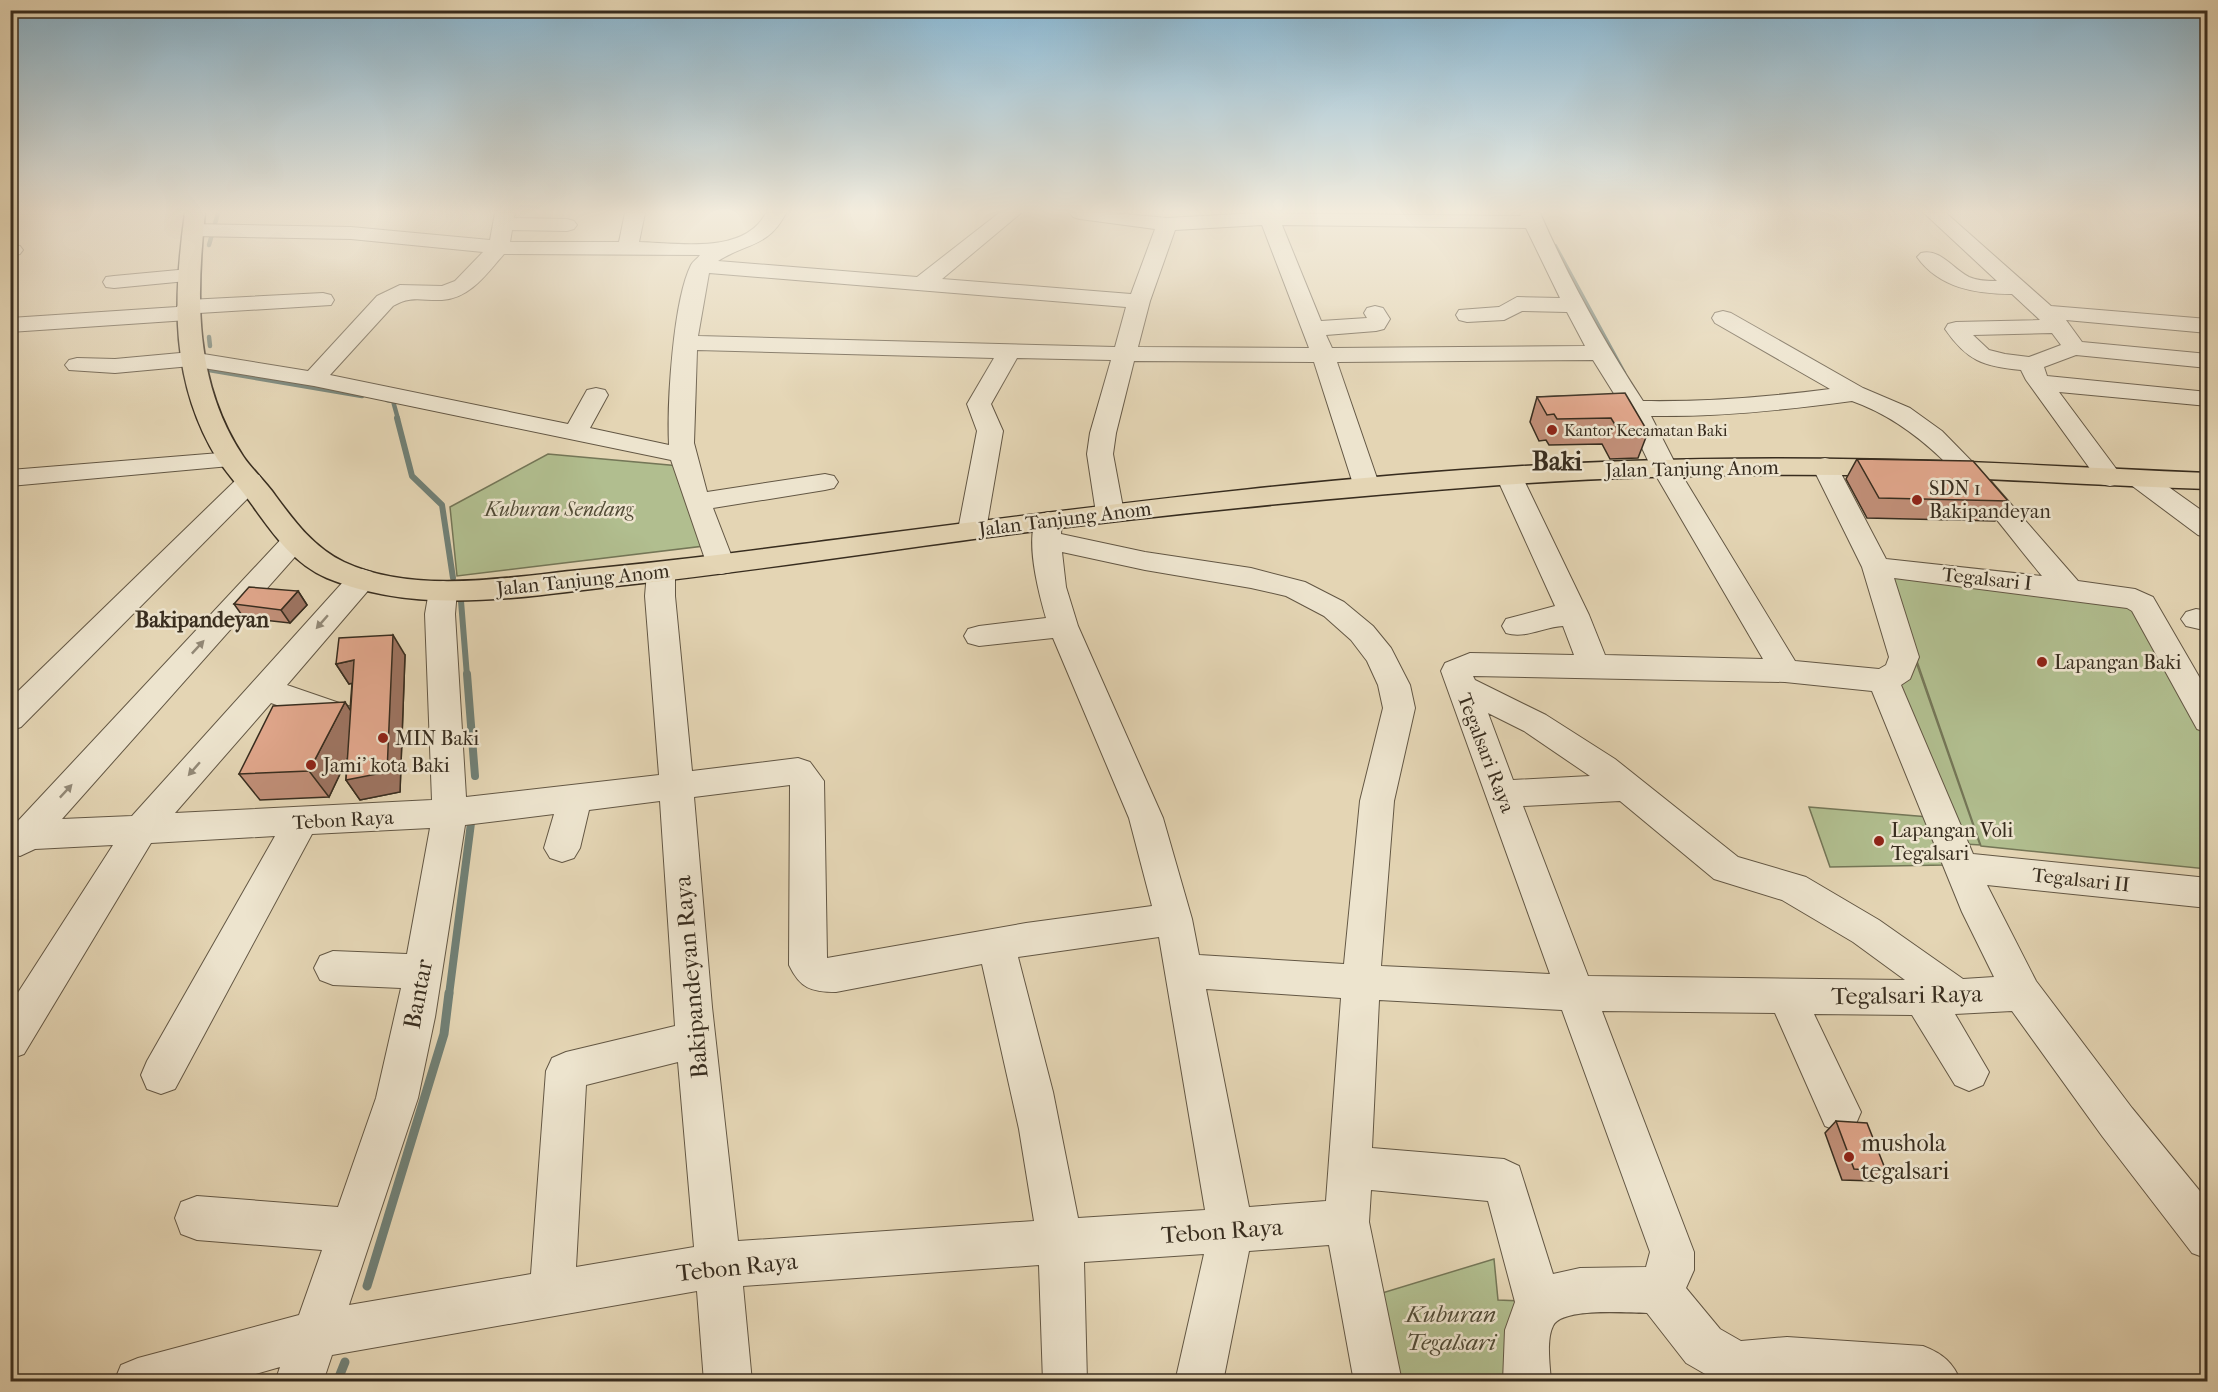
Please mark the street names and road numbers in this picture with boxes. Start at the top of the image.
street label: Jalan Tanjung Anom [1603,456,1779,482]
street label: Jalan Tanjung Anom [975,497,1153,541]
street label: Jalan Tanjung Anom [493,559,671,601]
street label: Tegalsari I [1941,563,2033,595]
street label: Tegalsari Raya [1453,690,1520,817]
street label: Tebon Raya [292,806,395,834]
street label: Tegalsari II [2031,863,2131,897]
street label: Bakipandeyan Raya [668,874,714,1080]
street label: Bantar [398,956,439,1031]
street label: Tegalsari Raya [1831,980,1984,1010]
street label: Tebon Raya [1160,1213,1285,1249]
street label: Tebon Raya [675,1247,800,1287]

